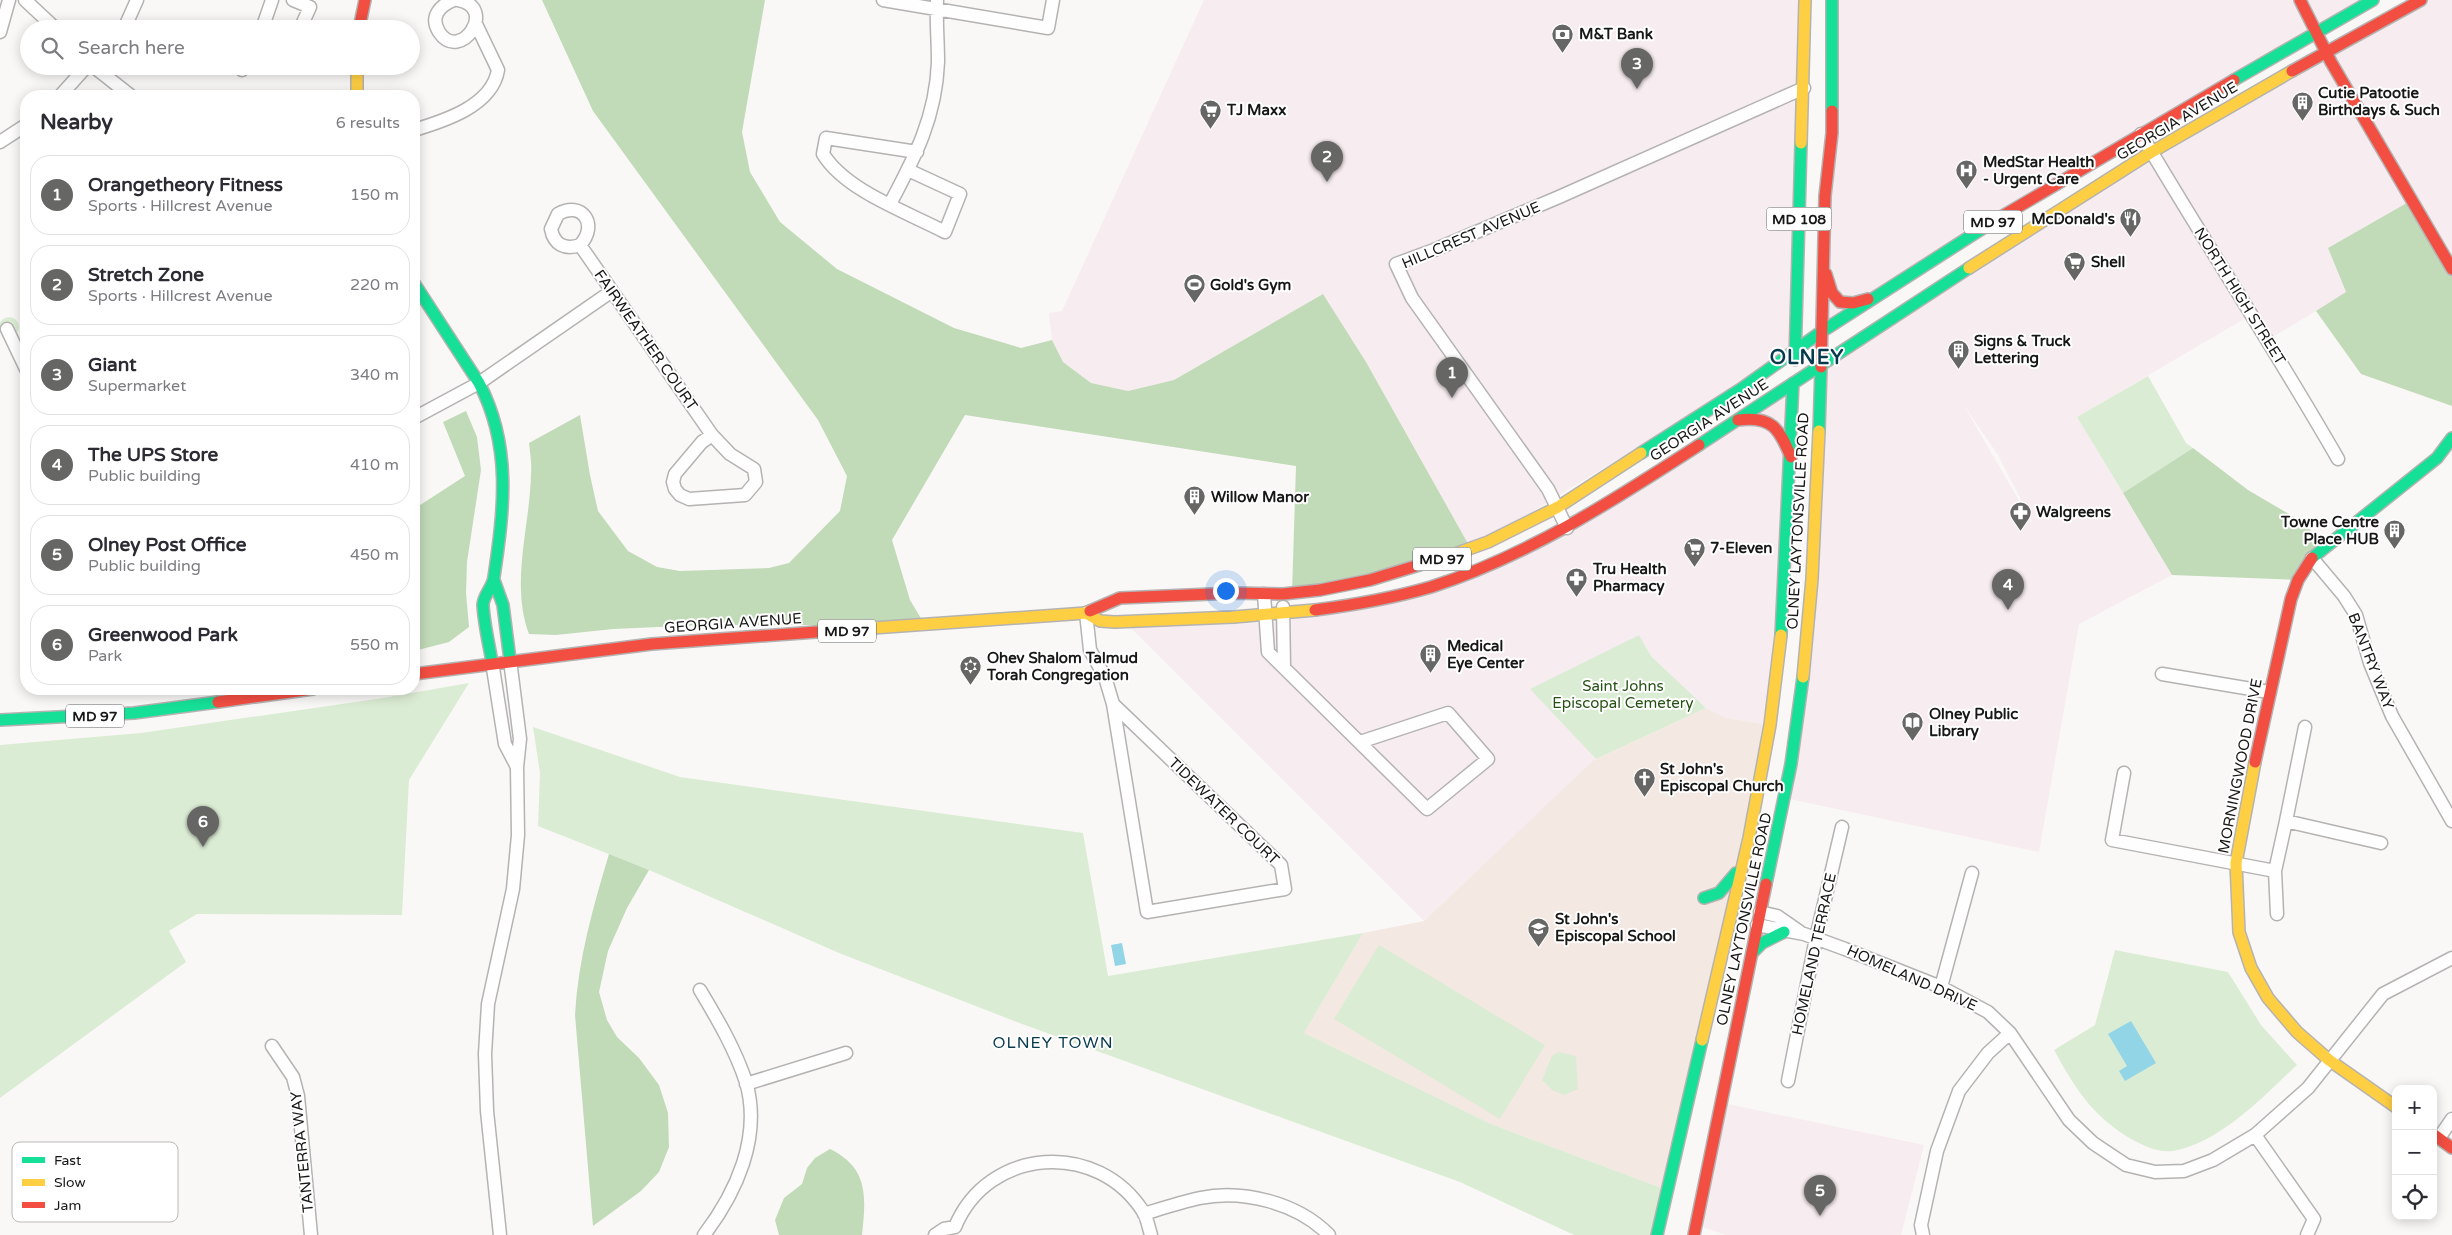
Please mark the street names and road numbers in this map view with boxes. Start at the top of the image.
street label: GEORGIA AVENUE [2113,78,2241,164]
street label: HILLCREST AVENUE [1399,198,1543,272]
road number: MD 108 [1766,208,1832,230]
road number: MD 97 [1964,210,2022,233]
street label: NORTH HIGH STREET [2190,224,2290,368]
street label: FAIRWEATHER COURT [591,266,701,414]
street label: GEORGIA AVENUE [1646,375,1772,465]
street label: OLNEY LAYTONSVILLE ROAD [1783,412,1813,630]
road number: MD 97 [1413,548,1471,570]
street label: GEORGIA AVENUE [664,609,802,637]
street label: BANTRY WAY [2344,610,2398,712]
road number: MD 97 [818,620,876,642]
street label: MORNINGWOOD DRIVE [2214,677,2266,855]
road number: MD 97 [66,704,124,728]
street label: TIDEWATER COURT [1165,754,1283,868]
street label: OLNEY LAYTONSVILLE ROAD [1713,811,1775,1027]
street label: HOMELAND TERRACE [1788,871,1840,1037]
street label: HOMELAND DRIVE [1844,941,1980,1015]
street label: TANTERRA WAY [287,1090,317,1213]

